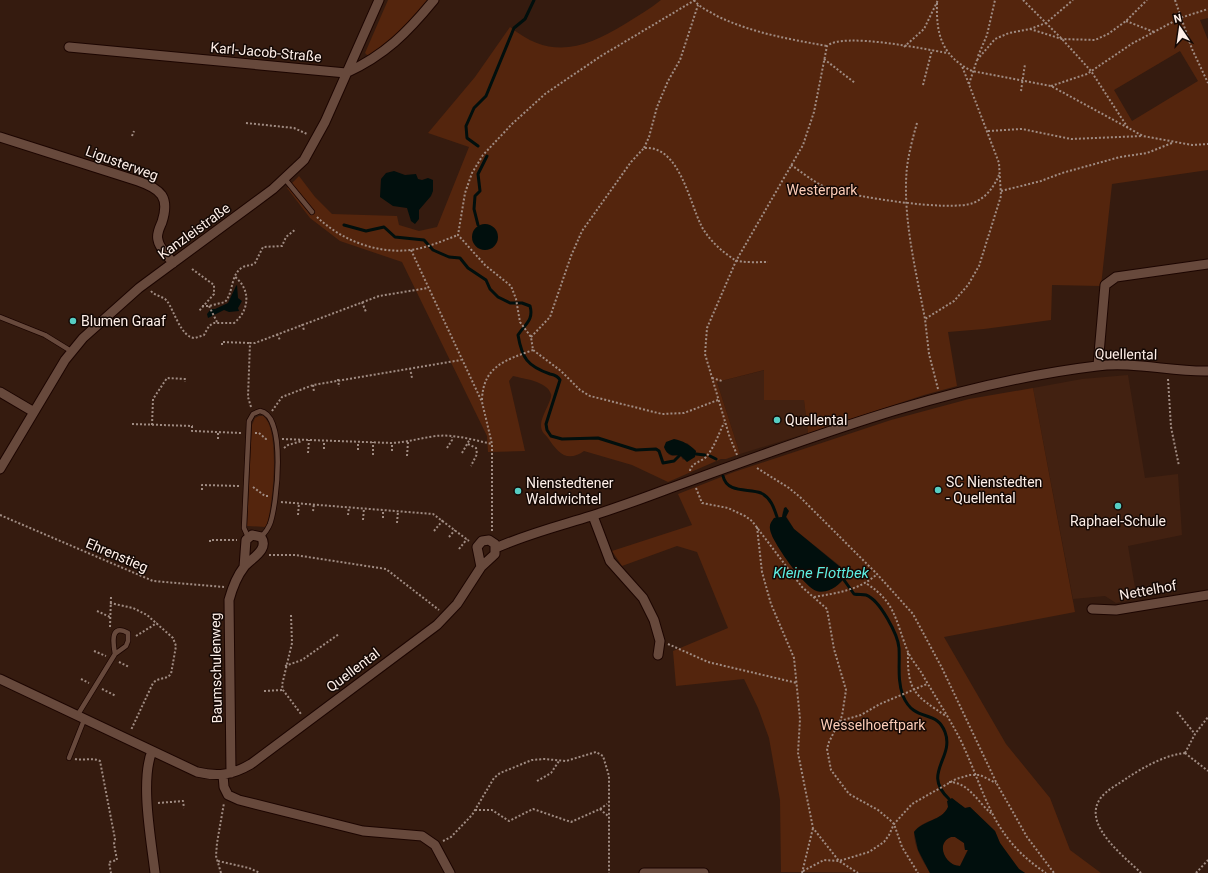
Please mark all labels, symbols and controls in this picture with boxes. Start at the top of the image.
north arrow [1160,8,1200,48]
text: N [1173,11,1183,26]
street label: Karl-Jacob-Straße [210,39,322,65]
street label: Ligusterweg [83,142,161,184]
park label: Westerpark [787,182,858,198]
street label: Kanzleistraße [155,200,233,262]
place label: Blumen Graaf [81,313,166,329]
marker: Blumen Graaf [68,316,78,326]
street label: Quellental [1095,345,1157,363]
place label: Quellental [785,412,847,428]
marker: Quellental [772,415,782,425]
place label: SC Nienstedten - Quellental [946,474,1042,506]
place label: Nienstedtener Waldwichtel [526,475,614,507]
marker: SC Nienstedten - Quellental [933,485,943,495]
marker: Nienstedtener Waldwichtel [513,486,523,496]
marker: Raphael-Schule [1113,501,1123,511]
place label: Raphael-Schule [1070,513,1166,529]
street label: Ehrenstieg [84,535,150,575]
water label: Kleine Flottbek [773,564,870,582]
street label: Nettelhof [1118,577,1178,603]
street label: Baumschulenweg [207,613,225,723]
street label: Quellental [323,645,383,695]
park label: Wesselhoeftpark [821,717,926,733]

